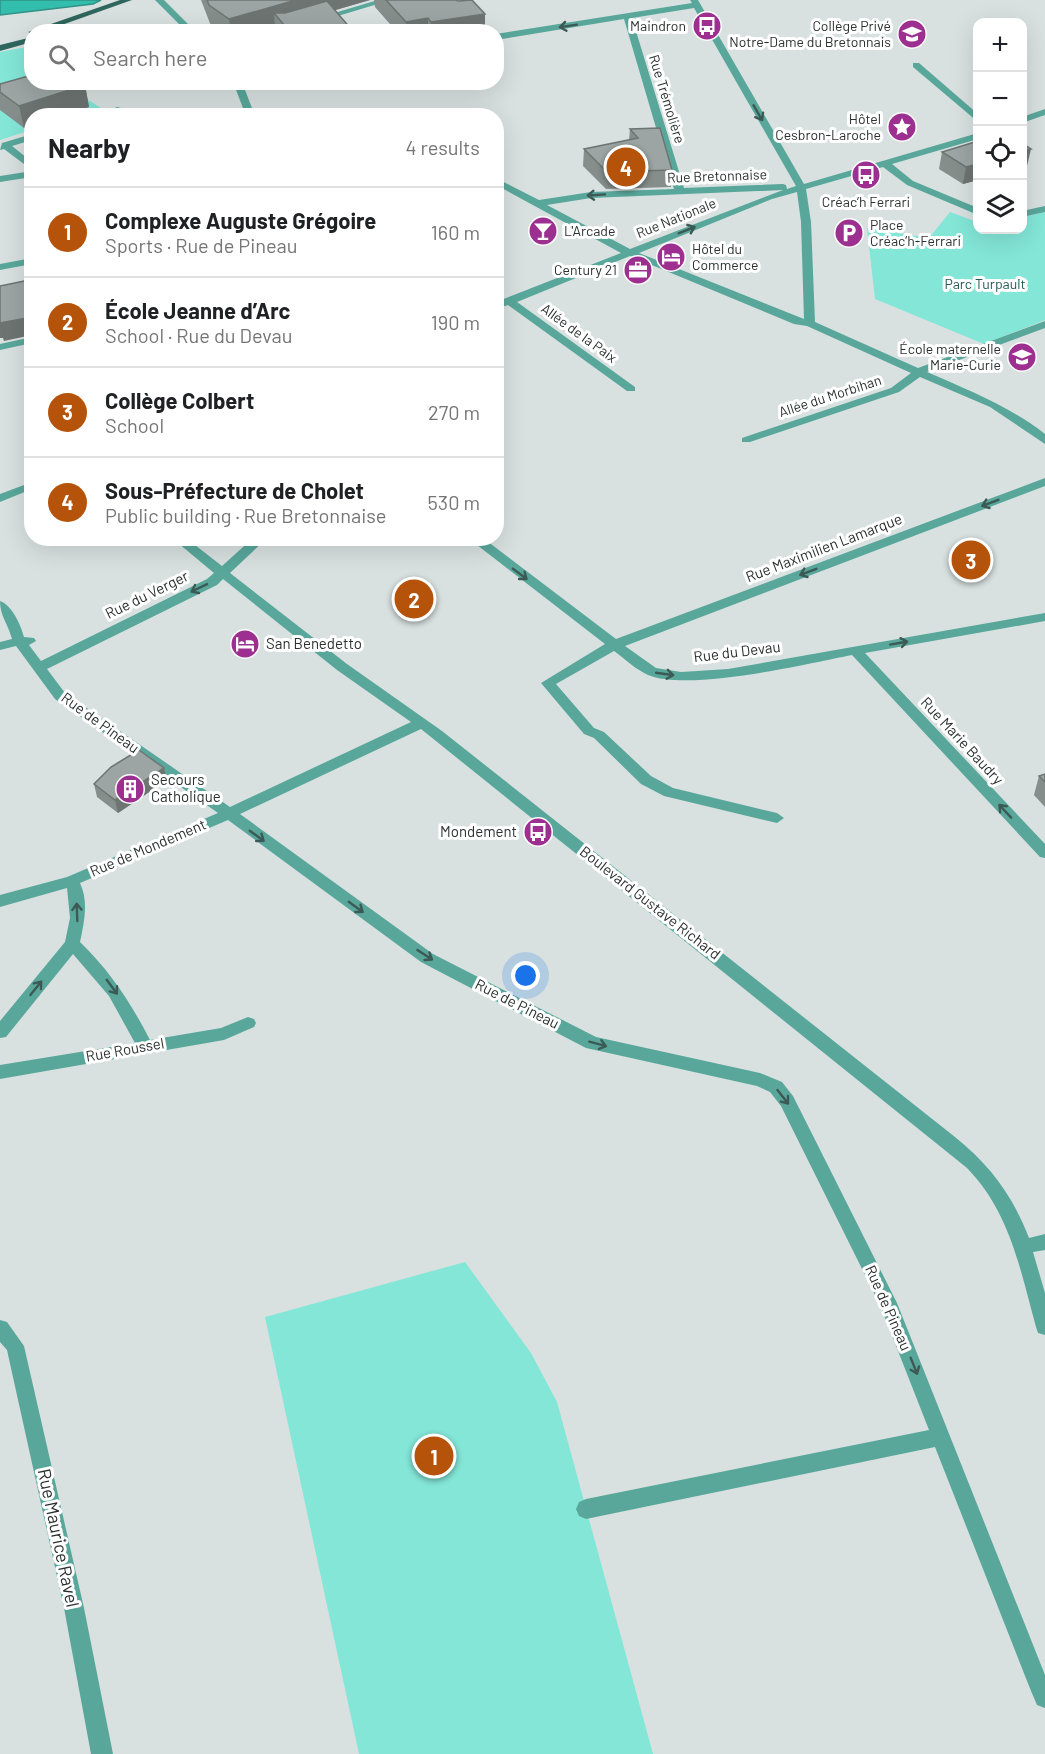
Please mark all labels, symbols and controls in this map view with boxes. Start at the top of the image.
bus stop icon: Maindron [691,10,723,42]
place label: Maindron [630,17,686,34]
place label: Collège Privé Notre-Dame du Bretonnais [729,17,891,50]
school or university icon: Collège Privé Notre-Dame du Bretonnais [896,18,928,50]
map controls [973,18,1027,234]
button: + [973,18,1027,72]
one-way arrow [559,20,578,31]
search box [24,24,504,90]
icon: search [45,41,78,74]
text: Search here [93,44,207,70]
street label: Rue Trémolière [646,52,689,145]
button: − [973,72,1027,126]
one-way arrow [753,104,765,121]
place label: Hôtel Cesbron-Laroche [775,110,881,143]
place icon: Hôtel Cesbron-Laroche [886,111,918,143]
button: locate [973,126,1027,180]
text: Nearby [48,132,130,163]
text: 4 results [405,135,480,159]
pin: 4 [606,144,646,190]
bus stop icon: Créac’h Ferrari [850,159,882,191]
street label: Rue Bretonnaise [667,165,767,186]
button: layers [973,180,1027,234]
one-way arrow [586,190,606,201]
place label: Créac’h Ferrari [822,193,910,210]
street label: Rue Nationale [633,194,718,241]
text: Complexe Auguste Grégoire [105,207,376,233]
bar icon: L'Arcade [527,215,559,247]
place label: Place Créac’h-Ferrari [870,216,961,249]
parking icon: Place Créac’h-Ferrari [833,217,865,249]
text: 1 [64,220,71,244]
text: 160 m [431,220,480,244]
place label: L'Arcade [564,222,615,239]
one-way arrow [678,224,696,235]
text: Sports · Rue de Pineau [105,233,297,257]
place label: Hôtel du Commerce [692,240,758,273]
hotel icon: Hôtel du Commerce [655,241,687,273]
office icon: Century 21 [622,254,654,286]
place label: Century 21 [554,261,617,278]
park label: Parc Turpault [944,275,1026,292]
text: École Jeanne d’Arc [105,297,290,323]
street label: Allée de la Paix [538,299,621,366]
text: 2 [62,310,73,334]
text: 190 m [431,310,480,334]
text: School · Rue du Devau [105,323,293,347]
place label: École maternelle Marie-Curie [899,340,1001,373]
school or university icon: École maternelle Marie-Curie [1006,341,1038,373]
street label: Allée du Morbihan [776,371,883,420]
text: Collège Colbert [105,387,254,413]
text: 3 [62,400,73,424]
text: 270 m [428,400,480,424]
text: School [105,413,164,437]
text: Sous-Préfecture de Cholet [105,477,364,503]
text: 4 [61,490,74,514]
text: 530 m [428,490,480,514]
one-way arrow [982,498,1000,509]
text: Public building · Rue Bretonnaise [105,503,387,527]
street label: Rue Maximilien Lamarque [743,509,904,585]
pin: 3 [952,538,990,582]
street label: Rue du Verger [102,566,192,622]
one-way arrow [512,567,528,580]
one-way arrow [799,567,818,578]
pin: 2 [394,576,434,622]
one-way arrow [191,582,208,594]
hotel icon: San Benedetto [229,628,261,660]
place label: San Benedetto [266,634,362,652]
street label: Rue du Devau [693,637,781,665]
one-way arrow [888,637,908,648]
one-way arrow [654,668,674,679]
street label: Rue de Pineau [58,688,143,756]
street label: Rue Marie Baudry [918,693,1008,788]
place label: Secours Catholique [151,770,221,805]
building icon: Secours Catholique [114,773,146,805]
one-way arrow [998,803,1012,818]
street label: Rue de Mondement [87,815,208,880]
bus stop icon: Mondement [522,816,554,848]
place label: Mondement [440,822,517,840]
one-way arrow [249,829,265,842]
street label: Boulevard Gustave Richard [577,842,725,963]
one-way arrow [348,901,364,913]
one-way arrow [71,903,82,923]
one-way arrow [416,950,433,962]
your location [511,961,540,990]
street label: Rue de Pineau [473,974,562,1032]
one-way arrow [106,978,118,994]
one-way arrow [29,981,43,996]
street label: Rue Roussel [84,1033,165,1065]
one-way arrow [588,1038,607,1050]
one-way arrow [776,1089,789,1105]
street label: Rue de Pineau [862,1262,916,1353]
one-way arrow [910,1356,921,1375]
pin: 1 [414,1434,454,1478]
street label: Rue Maurice Ravel [34,1466,84,1609]

